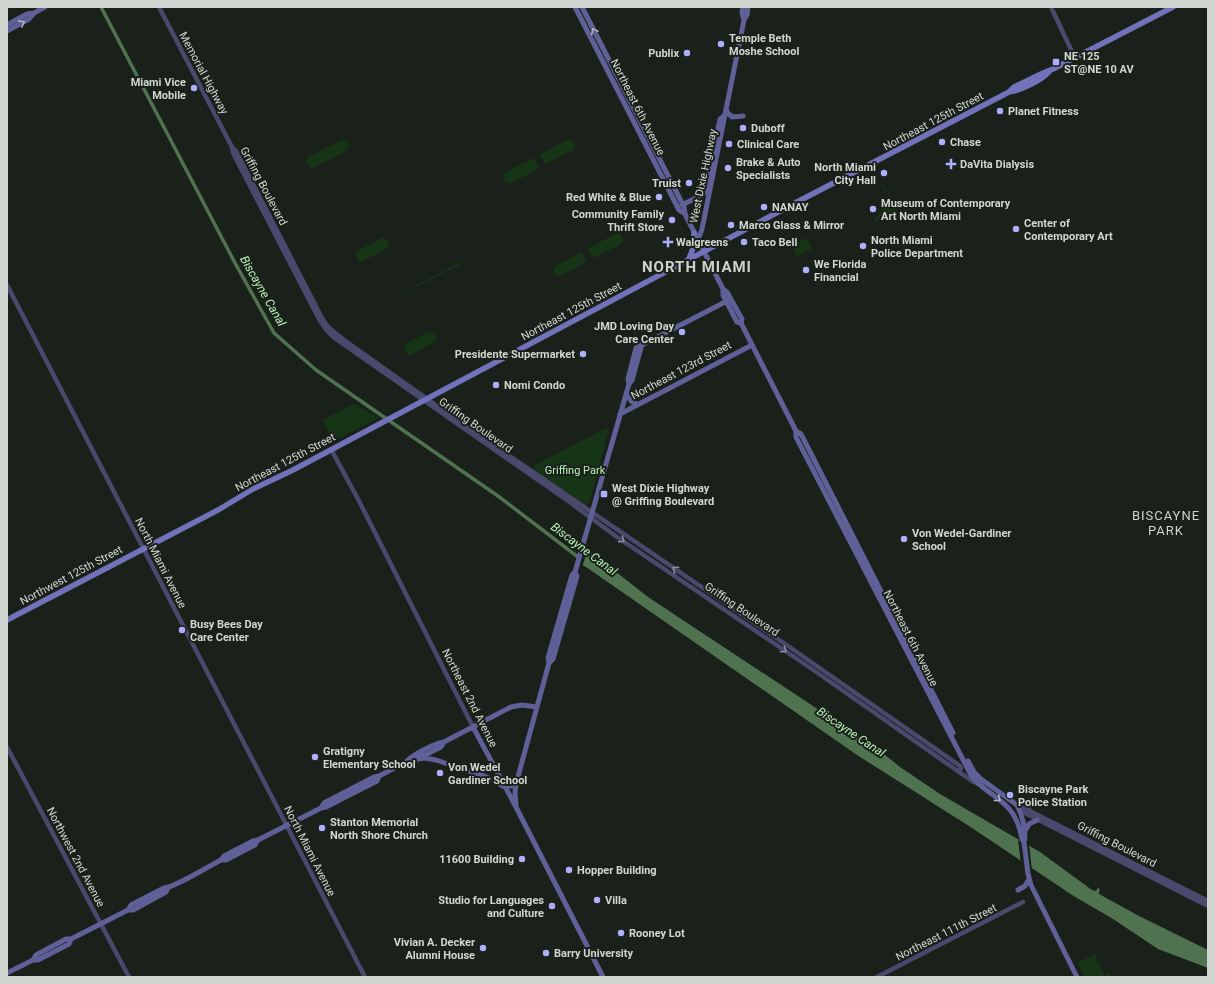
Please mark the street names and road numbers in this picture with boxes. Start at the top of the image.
street label: Memorial Highway [176,30,231,117]
street label: Northeast 6th Avenue [608,57,668,158]
street label: Northeast 125th Street [881,89,986,153]
street label: West Dixie Highway [687,127,720,224]
street label: Griffing Boulevard [237,145,290,228]
street label: Northeast 125th Street [519,279,624,343]
street label: Northeast 123rd Street [629,338,734,402]
street label: Griffing Boulevard [436,395,515,456]
street label: Northeast 125th Street [233,430,338,494]
street label: North Miami Avenue [132,516,189,611]
street label: Northwest 125th Street [18,543,125,608]
street label: Griffing Boulevard [702,580,781,639]
street label: Northeast 6th Avenue [881,588,941,689]
street label: Northeast 2nd Avenue [439,647,500,750]
street label: North Miami Avenue [281,804,338,899]
street label: Northwest 2nd Avenue [44,805,107,909]
street label: Griffing Boulevard [1075,819,1158,870]
street label: Northeast 111th Street [894,901,999,964]

